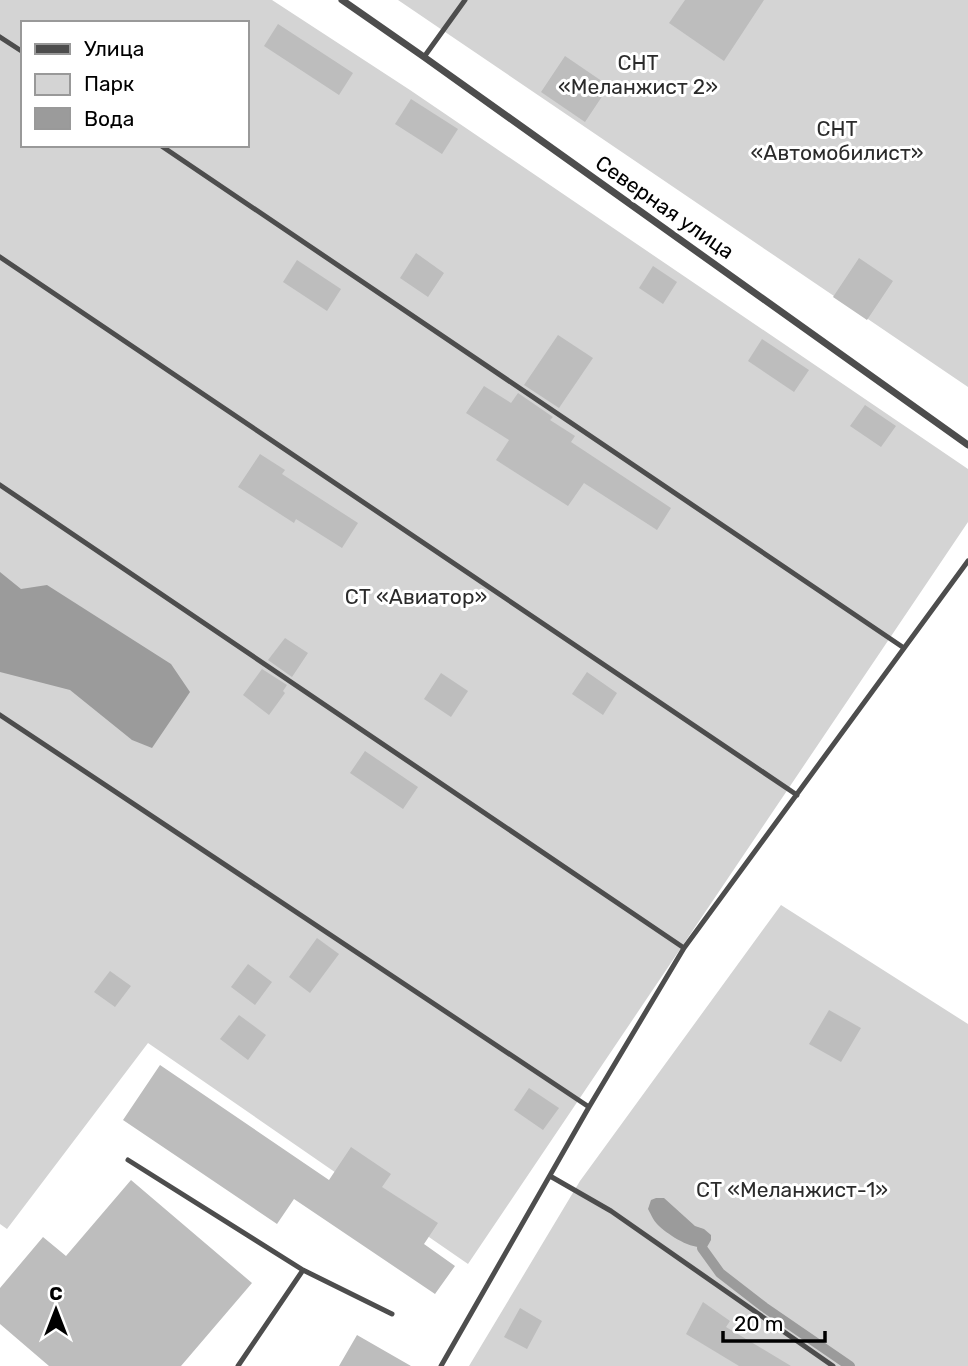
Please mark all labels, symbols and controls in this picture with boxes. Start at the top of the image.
legend [21,21,248,147]
text: Улица [84,36,144,61]
park label: СНТ «Меланжист 2» [558,50,718,99]
text: Парк [84,71,134,96]
text: Вода [84,106,134,131]
park label: СНТ «Автомобилист» [751,116,923,165]
street label: Северная улица [591,150,739,264]
park label: СТ «Авиатор» [345,584,487,609]
park label: СТ «Меланжист-1» [696,1177,888,1202]
north arrow [21,1275,91,1345]
text: С [49,1282,63,1305]
scale bar [723,1300,824,1344]
text: 20 m [734,1311,783,1336]

